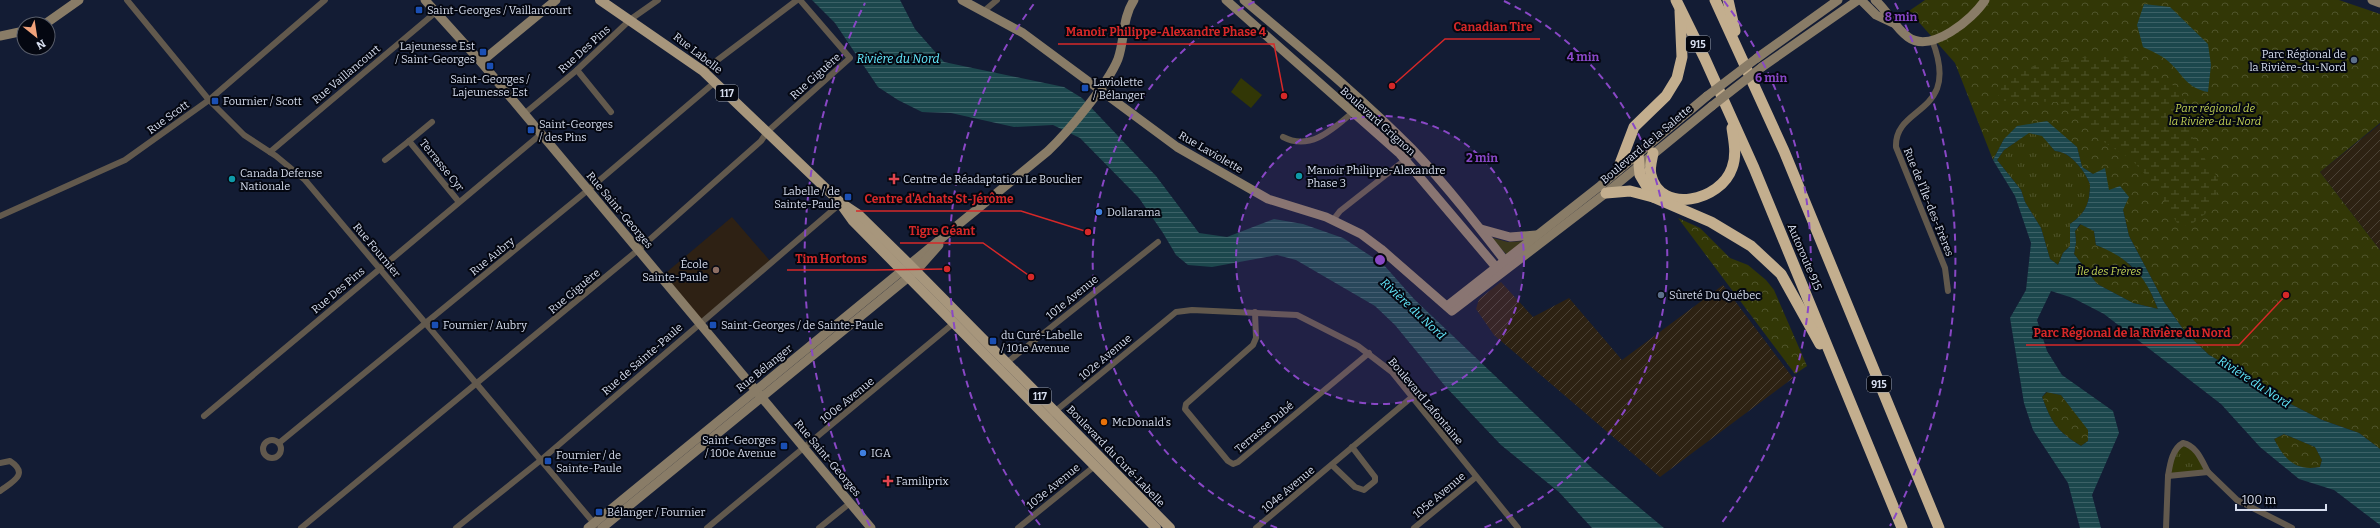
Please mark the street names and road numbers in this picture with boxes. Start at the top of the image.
street label: Rue Des Pins [556,23,613,76]
street label: Rue Labelle [671,30,725,77]
road number: 915 [1686,36,1710,52]
street label: Rue Vaillancourt [310,42,383,107]
street label: Rue Giguère [788,50,843,102]
street label: Boulevard Grignon [1338,84,1418,158]
road number: 117 [716,85,738,101]
street label: Rue Scott [145,98,192,137]
street label: Boulevard de la Salette [1598,102,1695,186]
street label: Rue Laviolette [1176,129,1245,176]
street label: Terrasse Cyr [417,137,467,194]
street label: Rue de l'Île-des-Frères [1901,146,1957,258]
street label: Rue Saint-Georges [584,169,655,251]
street label: Rue Fournier [350,221,403,280]
street label: Autoroute 915 [1785,222,1824,293]
street label: Rue Aubry [467,234,517,278]
street label: Rue Des Pins [309,264,368,316]
street label: Rue Giguère [546,266,603,317]
street label: 101e Avenue [1044,273,1101,322]
street label: Rue de Sainte-Paule [599,321,685,398]
street label: 102e Avenue [1076,332,1134,383]
street label: Rue Bélanger [734,342,795,395]
street label: Boulevard Lafontaine [1386,355,1466,447]
street label: 100e Avenue [818,375,877,426]
road number: 915 [1867,376,1891,392]
road number: 117 [1029,388,1051,404]
street label: Terrasse Dubé [1232,399,1296,456]
street label: Boulevard du Curé-Labelle [1064,403,1167,510]
street label: Rue Saint-Georges [792,417,863,499]
street label: 103e Avenue [1024,461,1082,512]
street label: 104e Avenue [1259,464,1317,515]
street label: 105e Avenue [1411,470,1468,521]

